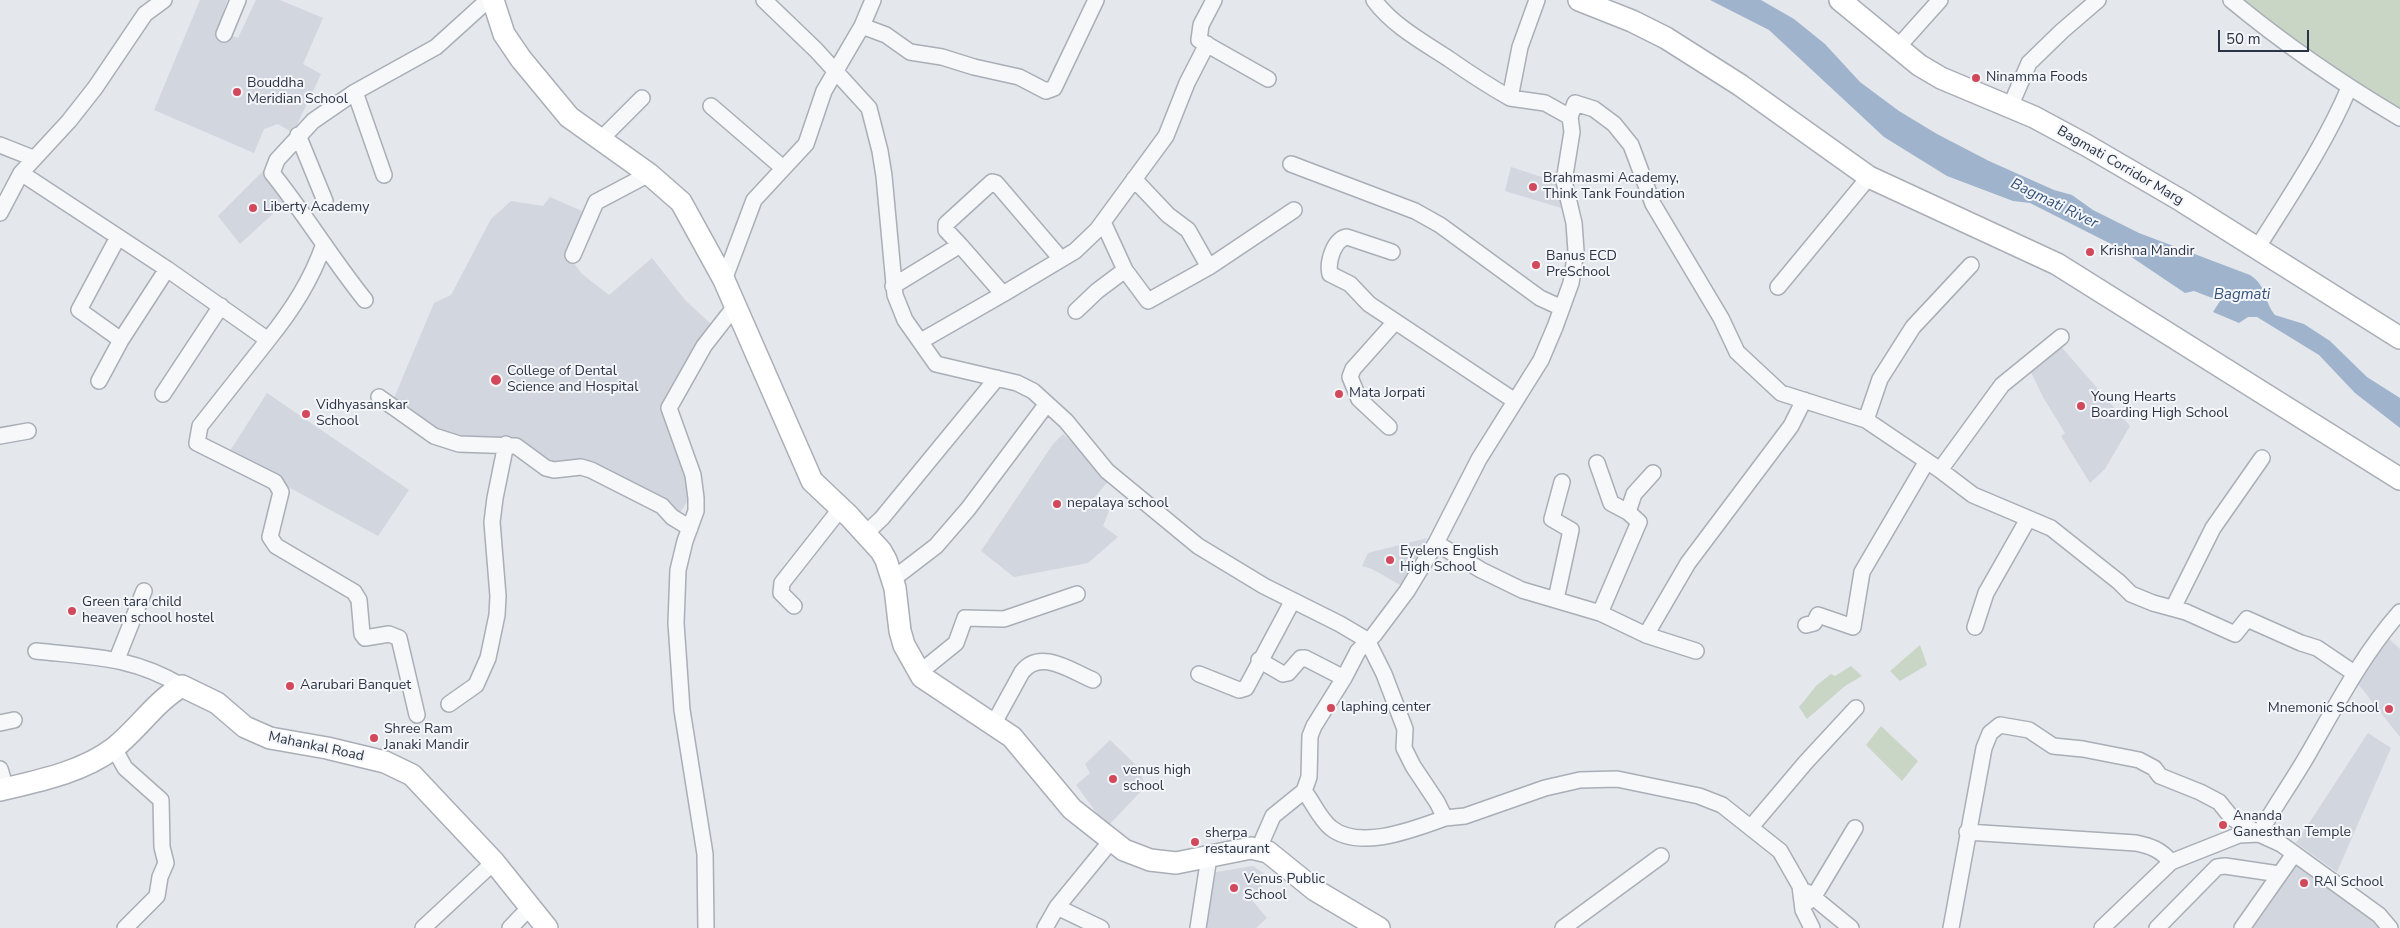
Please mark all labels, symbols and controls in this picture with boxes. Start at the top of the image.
scale bar [2220,20,2311,52]
text: 50 m [2226,29,2261,49]
place label: Ninamma Foods [1986,70,2088,86]
marker: Ninamma Foods [1970,72,1982,84]
place label: Bouddha Meridian School [247,76,348,108]
marker: Bouddha Meridian School [231,86,243,98]
street label: Bagmati Corridor Marg [2054,123,2186,209]
place label: Brahmasmi Academy, Think Tank Foundation [1543,171,1685,203]
water label: Bagmati River [2007,175,2101,233]
marker: Brahmasmi Academy, Think Tank Foundation [1527,181,1539,193]
place label: Liberty Academy [263,200,369,216]
marker: Liberty Academy [247,202,259,214]
place label: Krishna Mandir [2100,244,2194,260]
marker: Krishna Mandir [2084,246,2096,258]
place label: Banus ECD PreSchool [1546,249,1617,282]
marker: Banus ECD PreSchool [1530,259,1542,271]
water label: Bagmati [2214,286,2270,304]
place label: College of Dental Science and Hospital [507,364,638,397]
marker: College of Dental Science and Hospital [489,373,503,387]
place label: Mata Jorpati [1349,386,1425,402]
marker: Mata Jorpati [1333,388,1345,400]
place label: Young Hearts Boarding High School [2091,390,2228,422]
place label: Vidhyasanskar School [316,398,408,431]
marker: Young Hearts Boarding High School [2075,400,2087,412]
marker: Vidhyasanskar School [300,408,312,420]
place label: nepalaya school [1067,496,1168,512]
marker: nepalaya school [1051,498,1063,510]
place label: Eyelens English High School [1400,544,1499,576]
marker: Eyelens English High School [1384,554,1396,566]
place label: Green tara child heaven school hostel [82,595,214,628]
marker: Green tara child heaven school hostel [66,605,78,617]
place label: Aarubari Banquet [300,678,411,694]
marker: Aarubari Banquet [284,680,296,692]
place label: laphing center [1341,700,1431,716]
place label: Mnemonic School [2268,701,2379,717]
marker: laphing center [1325,702,1337,714]
marker: Mnemonic School [2383,703,2395,715]
place label: Shree Ram Janaki Mandir [384,722,469,754]
street label: Mahankal Road [267,729,365,765]
marker: Shree Ram Janaki Mandir [368,732,380,744]
place label: venus high school [1123,763,1191,796]
marker: venus high school [1107,773,1119,785]
place label: Ananda Ganesthan Temple [2233,809,2351,842]
marker: Ananda Ganesthan Temple [2217,819,2229,831]
place label: sherpa restaurant [1205,826,1269,859]
marker: sherpa restaurant [1189,836,1201,848]
place label: Venus Public School [1244,872,1325,904]
place label: RAI School [2314,875,2383,891]
marker: RAI School [2298,877,2310,889]
marker: Venus Public School [1228,882,1240,894]

